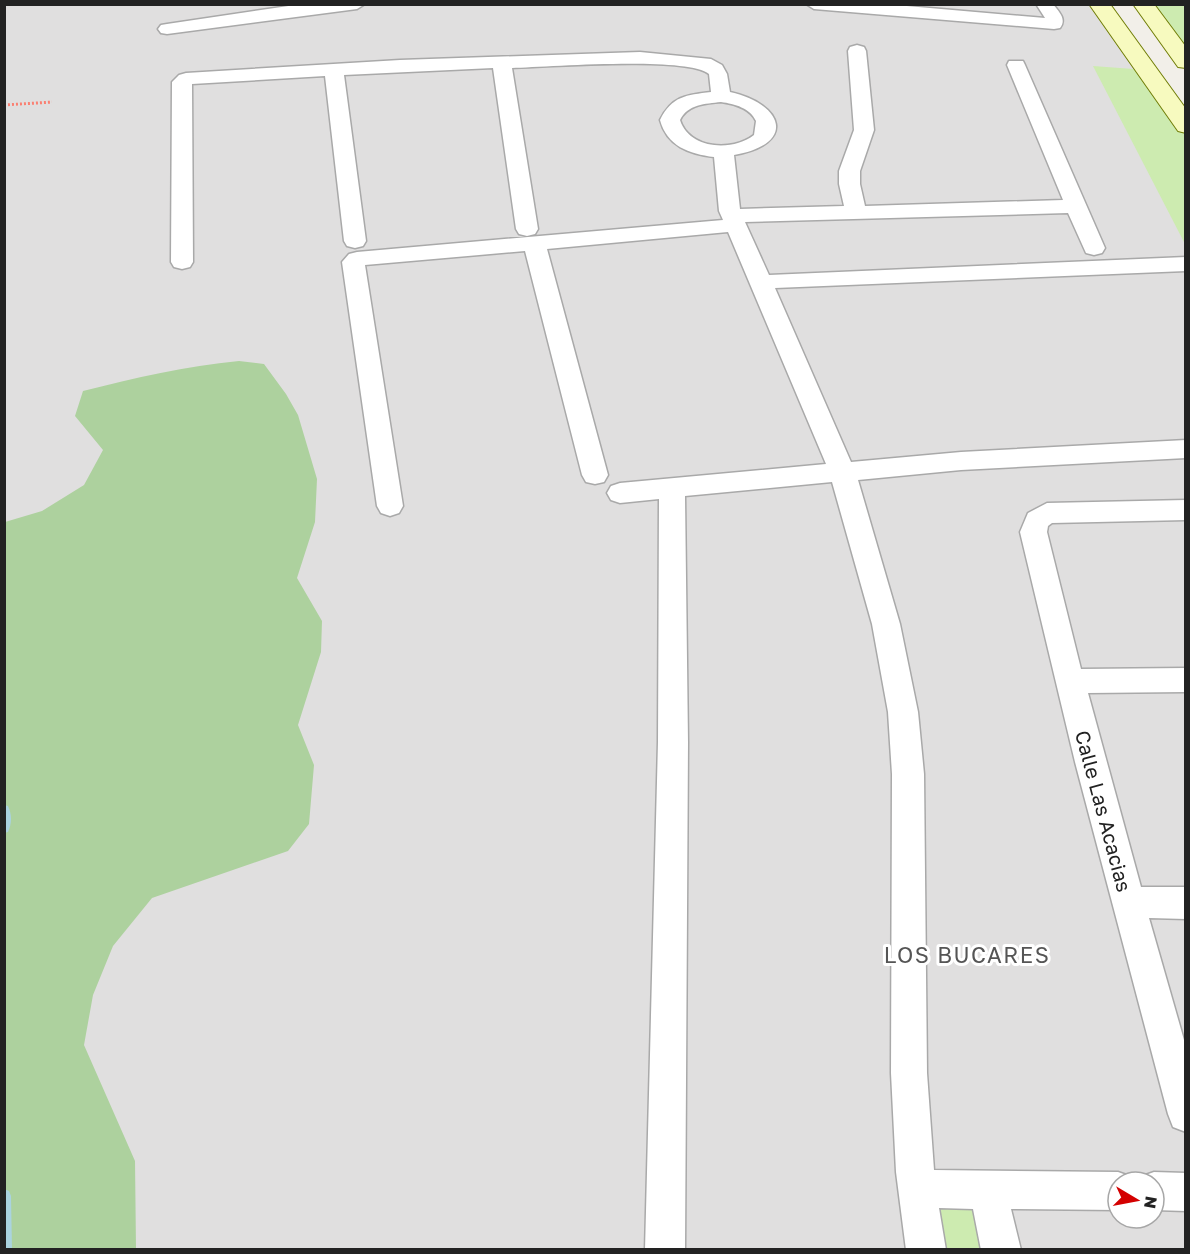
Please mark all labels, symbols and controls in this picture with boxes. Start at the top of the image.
street label: Calle Las Acacias [1071,728,1137,894]
district label: LOS BUCARES [884,941,1050,968]
north arrow [1106,1170,1166,1230]
text: N [1140,1195,1162,1210]

